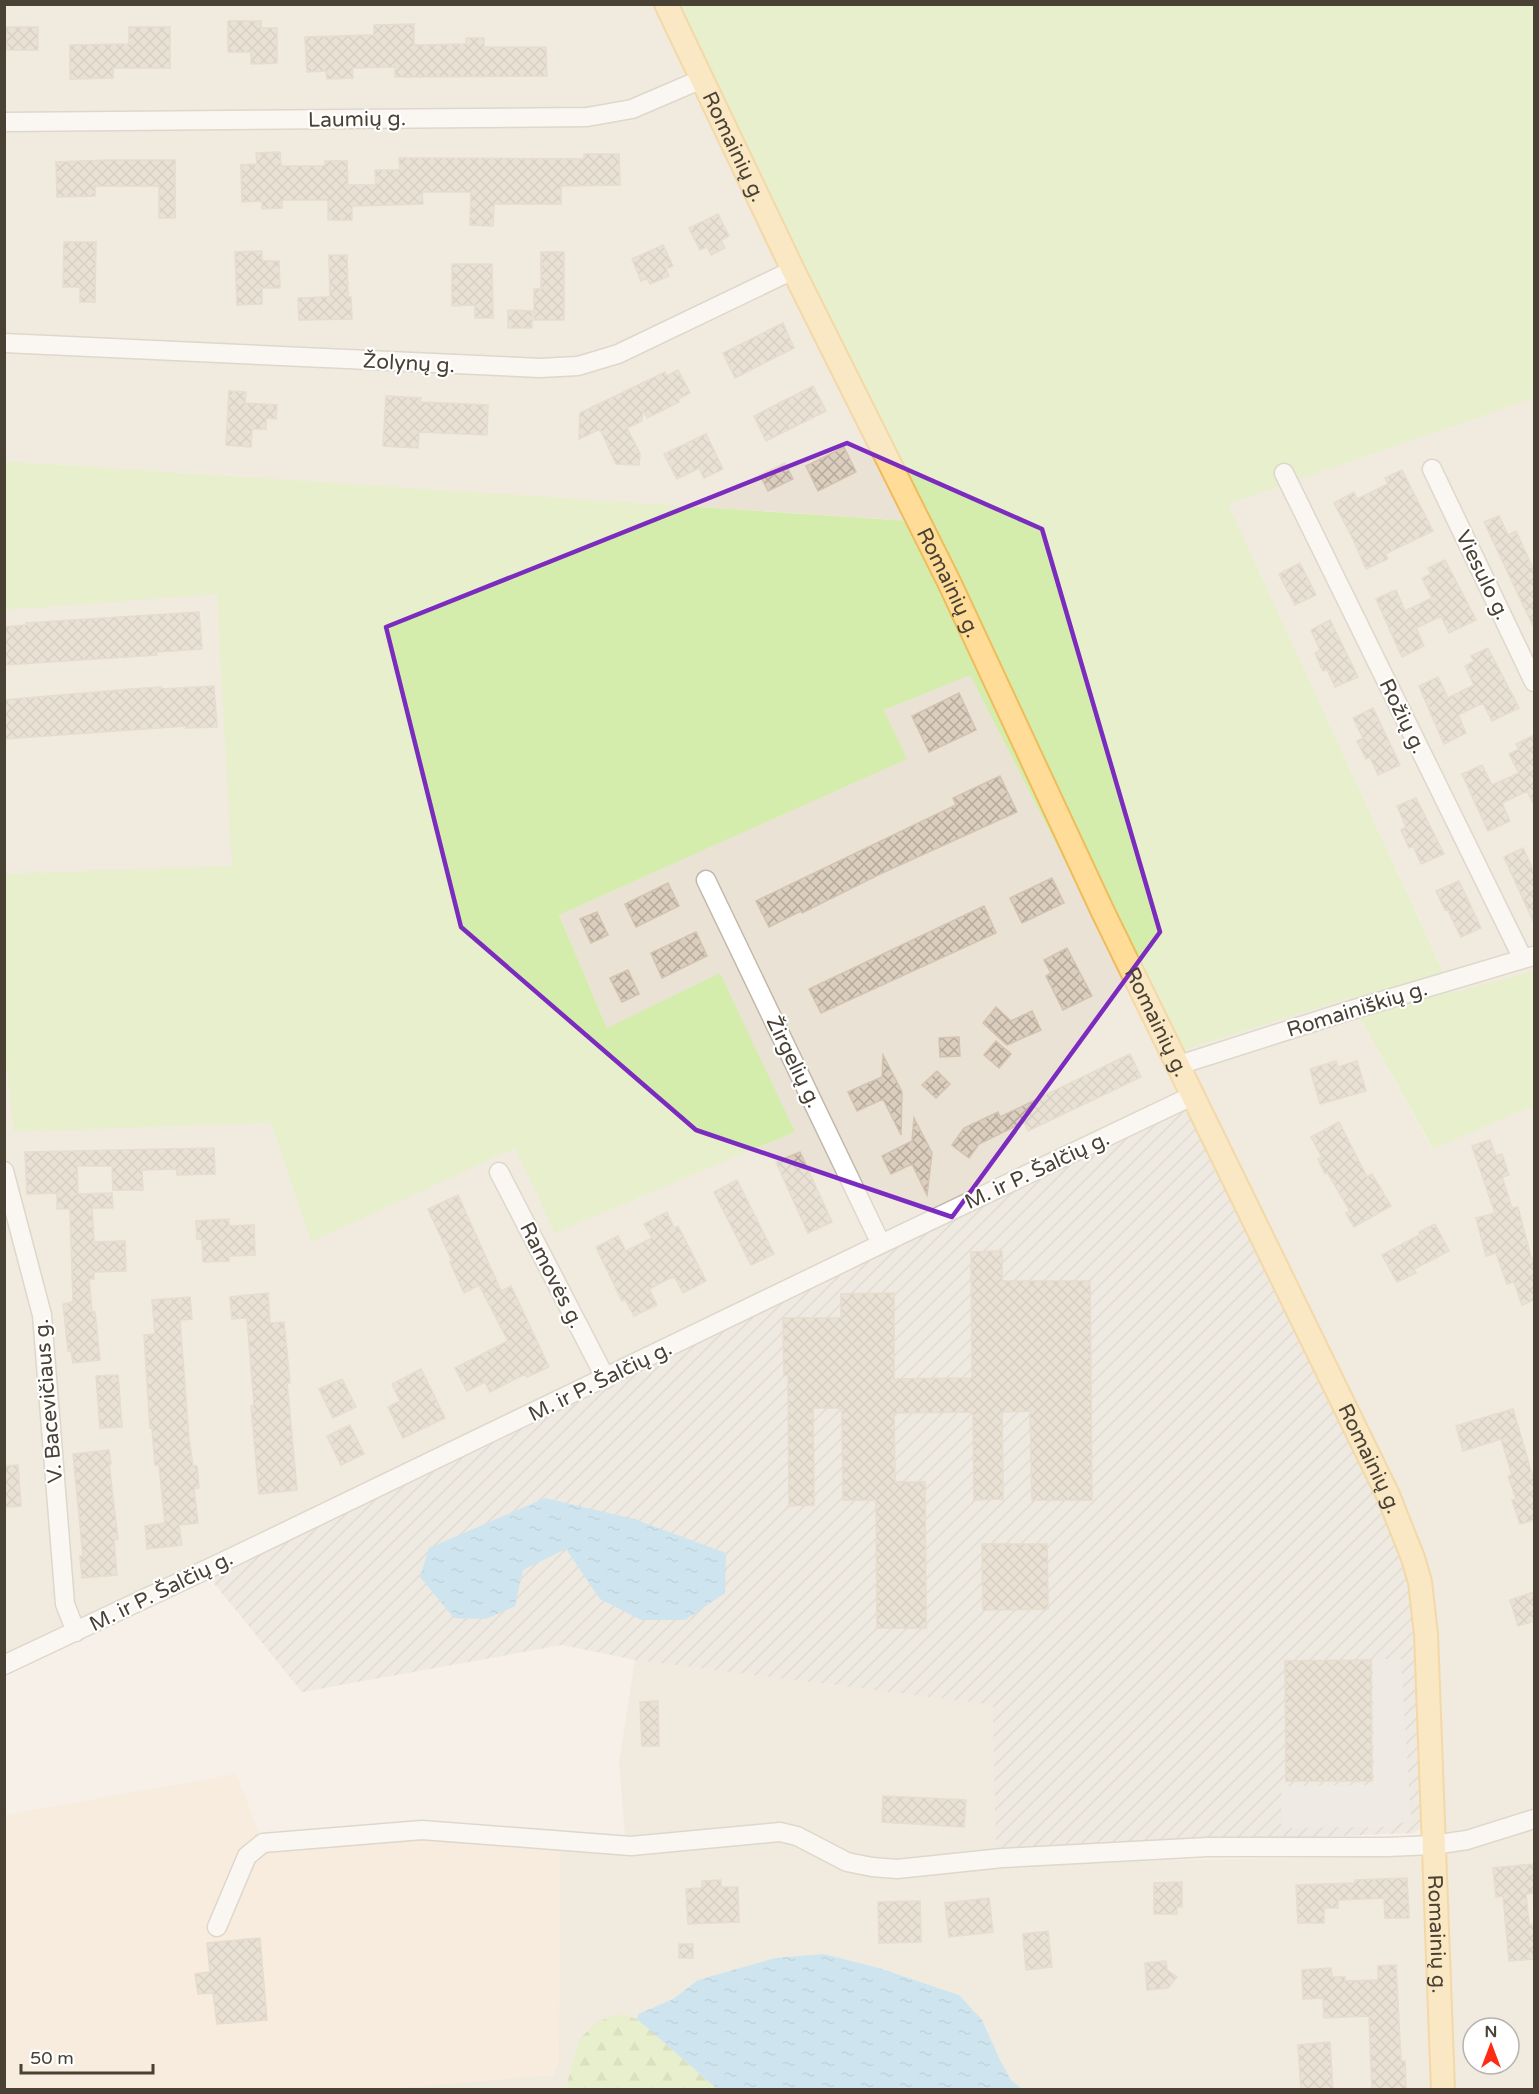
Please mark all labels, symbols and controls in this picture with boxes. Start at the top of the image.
street label: Romainių g. [697,88,771,206]
street label: Laumių g. [308,106,406,133]
street label: Žolynų g. [362,349,456,378]
street label: Romainių g. [911,524,985,642]
street label: Viesulo g. [1450,526,1515,624]
street label: Rožių g. [1374,675,1431,758]
street label: Romainių g. [1119,963,1194,1081]
street label: Romainiškių g. [1284,976,1430,1043]
street label: Žirgelių g. [761,1012,826,1112]
street label: M. ir P. Šalčių g. [961,1126,1113,1215]
street label: Ramovės g. [514,1218,589,1332]
street label: V. Bacevičiaus g. [29,1318,68,1484]
street label: M. ir P. Šalčių g. [524,1336,676,1427]
street label: Romainių g. [1332,1400,1406,1517]
street label: M. ir P. Šalčių g. [85,1546,237,1637]
street label: Romainių g. [1422,1874,1451,1994]
north arrow [1461,2016,1521,2076]
text: N [1485,2022,1497,2042]
scale bar [21,2037,153,2075]
text: 50 m [30,2047,74,2069]

